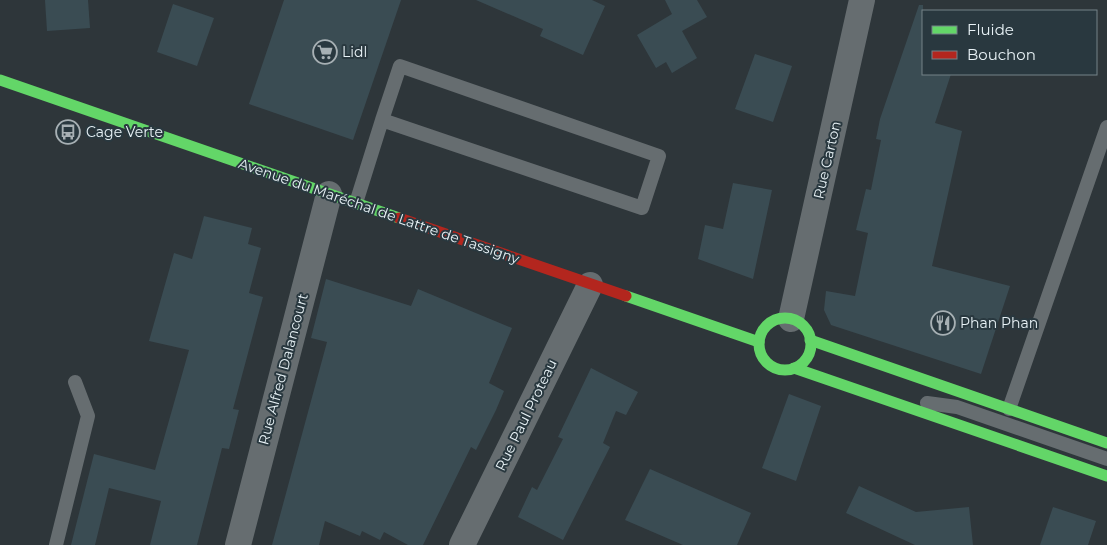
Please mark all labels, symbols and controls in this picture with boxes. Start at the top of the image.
legend [922,10,1097,75]
text: Fluide [967,20,1014,39]
supermarket icon: Lidl [312,39,338,65]
place label: Lidl [342,43,367,61]
text: Bouchon [967,45,1036,64]
bus stop icon: Cage Verte [55,119,81,145]
street label: Rue Carton [809,119,845,201]
place label: Cage Verte [86,123,163,141]
street label: Avenue du Maréchal de Lattre de Tassigny [236,154,522,268]
street label: Rue Alfred Dalancourt [254,291,312,447]
restaurant icon: Phan Phan [930,310,956,336]
place label: Phan Phan [960,314,1038,332]
street label: Rue Paul Proteau [491,356,561,474]

